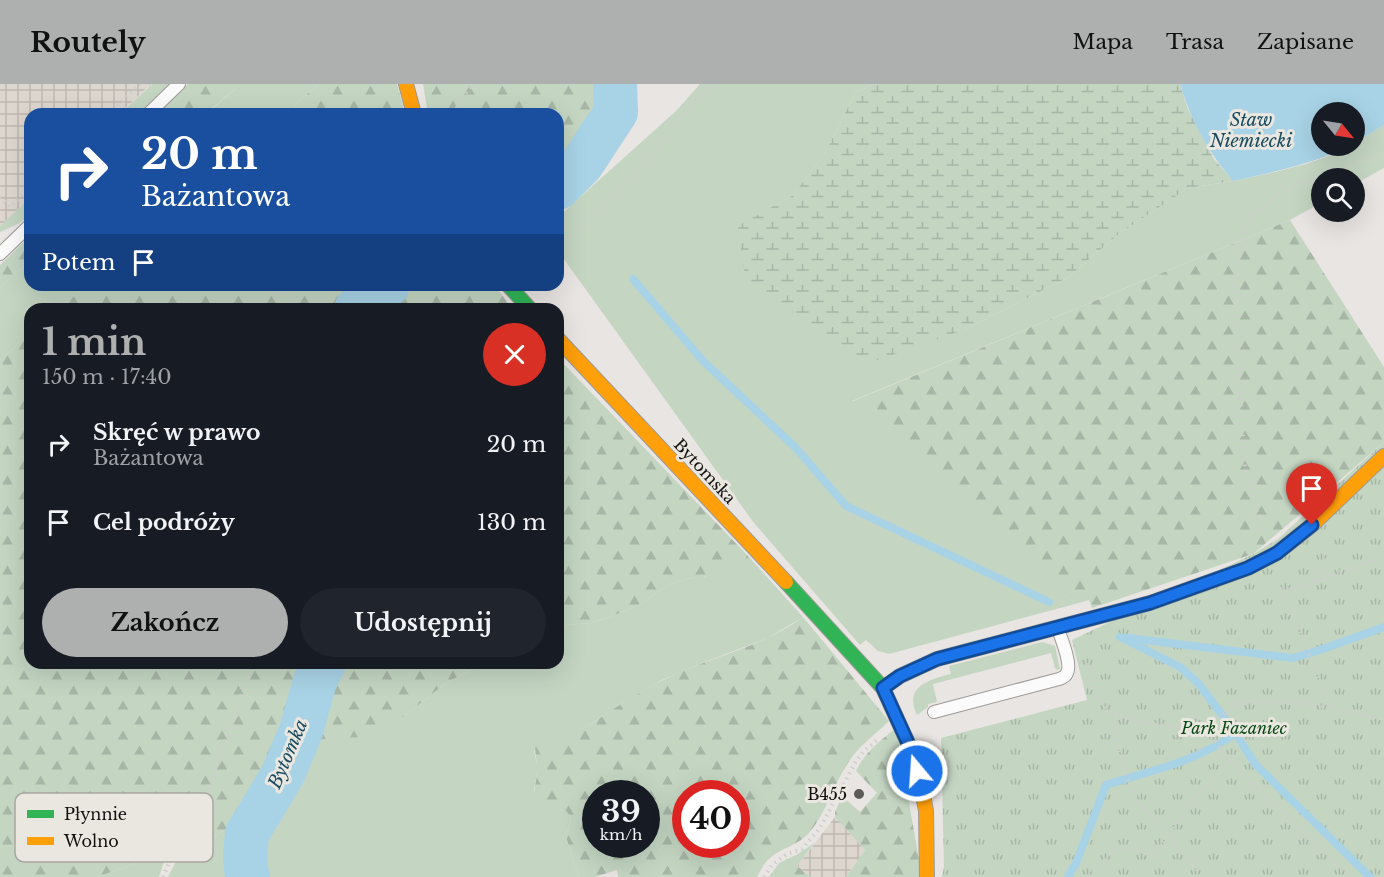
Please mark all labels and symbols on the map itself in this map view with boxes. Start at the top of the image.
north arrow [1311,102,1365,156]
water label: Staw Niemiecki [1209,109,1293,152]
street label: Bytomska [670,434,740,508]
pin [1286,463,1337,525]
water label: Bytomka [263,716,312,793]
park label: Park Fazaniec [1180,718,1287,738]
position arrow [885,739,949,803]
speed limit sign: 40 [672,780,750,858]
place label: B455 [807,784,847,804]
marker: B455 [852,787,866,801]
legend [15,793,213,862]
text: Płynnie [64,804,127,824]
text: Wolno [63,831,119,851]

